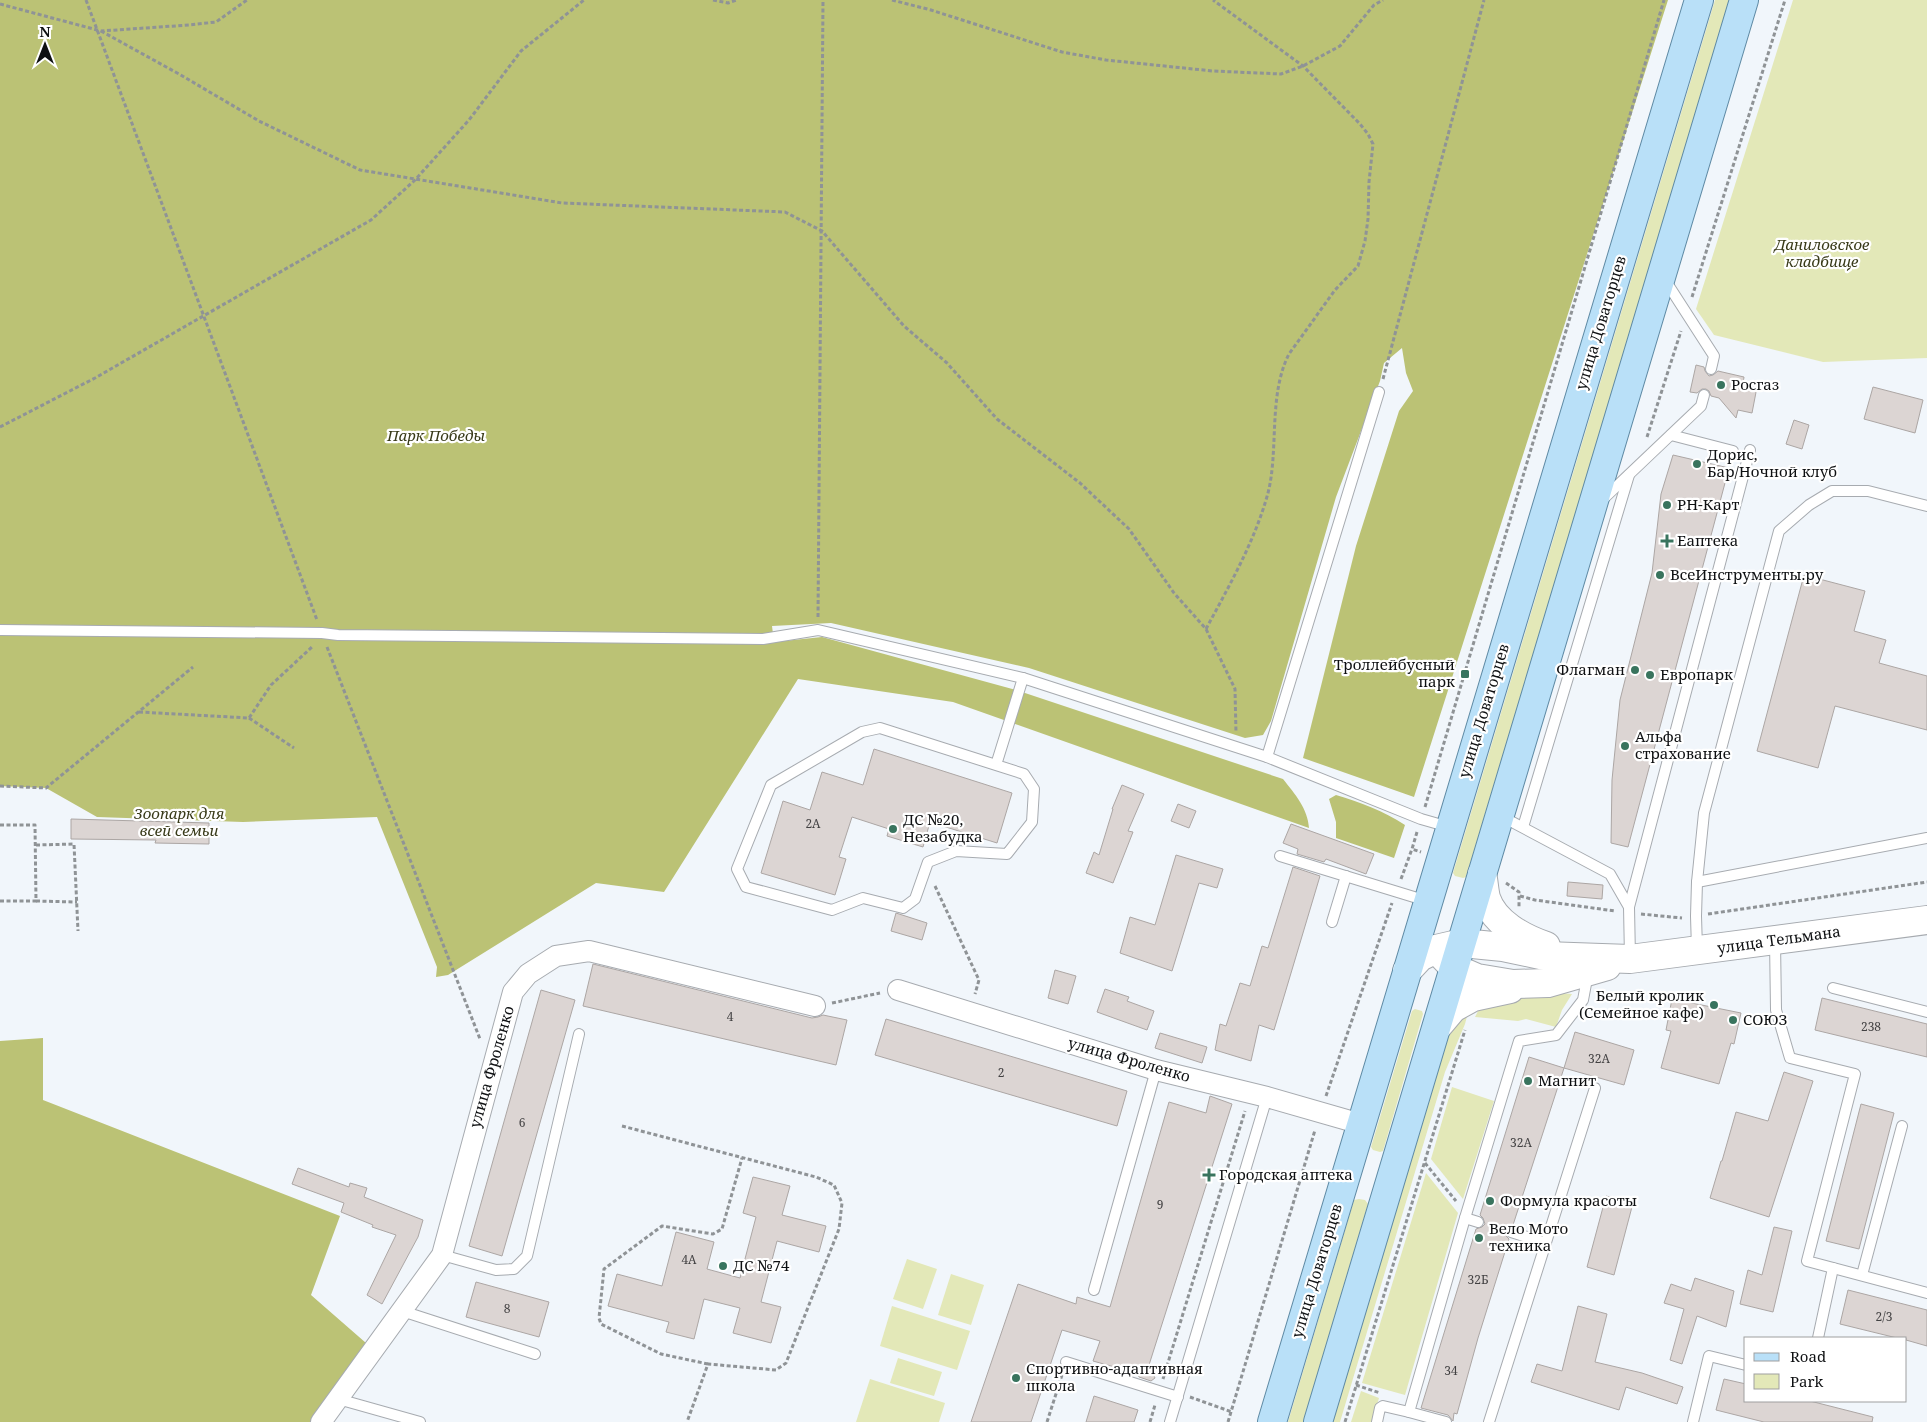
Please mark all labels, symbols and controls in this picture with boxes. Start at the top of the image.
north arrow [20,20,70,70]
text: N [39,22,51,41]
park label: Даниловское кладбище [1773,234,1870,271]
street label: улица Доваторцев [1570,253,1630,392]
place label: Росгаз [1731,374,1779,394]
marker: Росгаз [1715,379,1727,391]
park label: Парк Победы [386,425,486,445]
place label: Дорис, Бар/Ночной клуб [1707,444,1837,481]
marker: Дорис, Бар/Ночной клуб [1691,458,1703,470]
place label: РН-Карт [1677,494,1739,514]
marker: РН-Карт [1661,499,1673,511]
place label: Еаптека [1677,530,1738,550]
marker: Еаптека [1661,535,1673,547]
place label: ВсеИнструменты.ру [1670,564,1824,584]
marker: ВсеИнструменты.ру [1654,569,1666,581]
street label: улица Доваторцев [1453,641,1513,780]
place label: Троллейбусный парк [1334,654,1455,691]
place label: Флагман [1556,659,1625,679]
marker: Флагман [1629,664,1641,676]
place label: Европарк [1660,664,1733,684]
marker: Троллейбусный парк [1459,668,1471,680]
marker: Европарк [1644,669,1656,681]
place label: Альфа страхование [1635,726,1731,763]
marker: Альфа страхование [1619,740,1631,752]
park label: Зоопарк для всей семьи [134,803,225,840]
place label: ДС №20, Незабудка [903,809,983,846]
house number: 2А [805,815,821,832]
marker: ДС №20, Незабудка [887,823,899,835]
street label: улица Тельмана [1716,920,1842,958]
place label: Белый кролик (Семейное кафе) [1579,985,1704,1022]
marker: Белый кролик (Семейное кафе) [1708,999,1720,1011]
street label: улица Фроленко [464,1003,518,1130]
house number: 4 [727,1008,734,1025]
place label: СОЮЗ [1743,1009,1788,1029]
marker: СОЮЗ [1727,1014,1739,1026]
house number: 238 [1861,1018,1881,1035]
street label: улица Фроленко [1066,1032,1193,1086]
house number: 32А [1588,1050,1610,1067]
house number: 2 [998,1064,1004,1081]
place label: Магнит [1538,1070,1596,1090]
marker: Магнит [1522,1075,1534,1087]
house number: 6 [519,1114,526,1131]
house number: 32А [1510,1134,1532,1151]
place label: Городская аптека [1219,1164,1353,1184]
marker: Городская аптека [1203,1169,1215,1181]
place label: Формула красоты [1500,1190,1637,1210]
marker: Формула красоты [1484,1195,1496,1207]
house number: 9 [1157,1196,1163,1213]
street label: улица Доваторцев [1286,1201,1346,1340]
place label: Вело Мото техника [1489,1218,1568,1255]
marker: Вело Мото техника [1473,1232,1485,1244]
house number: 4А [681,1251,697,1268]
place label: ДС №74 [733,1255,790,1275]
marker: ДС №74 [717,1260,729,1272]
house number: 32Б [1468,1271,1488,1288]
house number: 8 [504,1300,511,1317]
house number: 2/3 [1876,1308,1893,1325]
legend [1744,1337,1907,1402]
text: Road [1790,1346,1826,1366]
place label: Спортивно-адаптивная школа [1026,1358,1203,1395]
house number: 34 [1444,1362,1458,1379]
text: Park [1790,1371,1824,1391]
marker: Спортивно-адаптивная школа [1010,1372,1022,1384]

